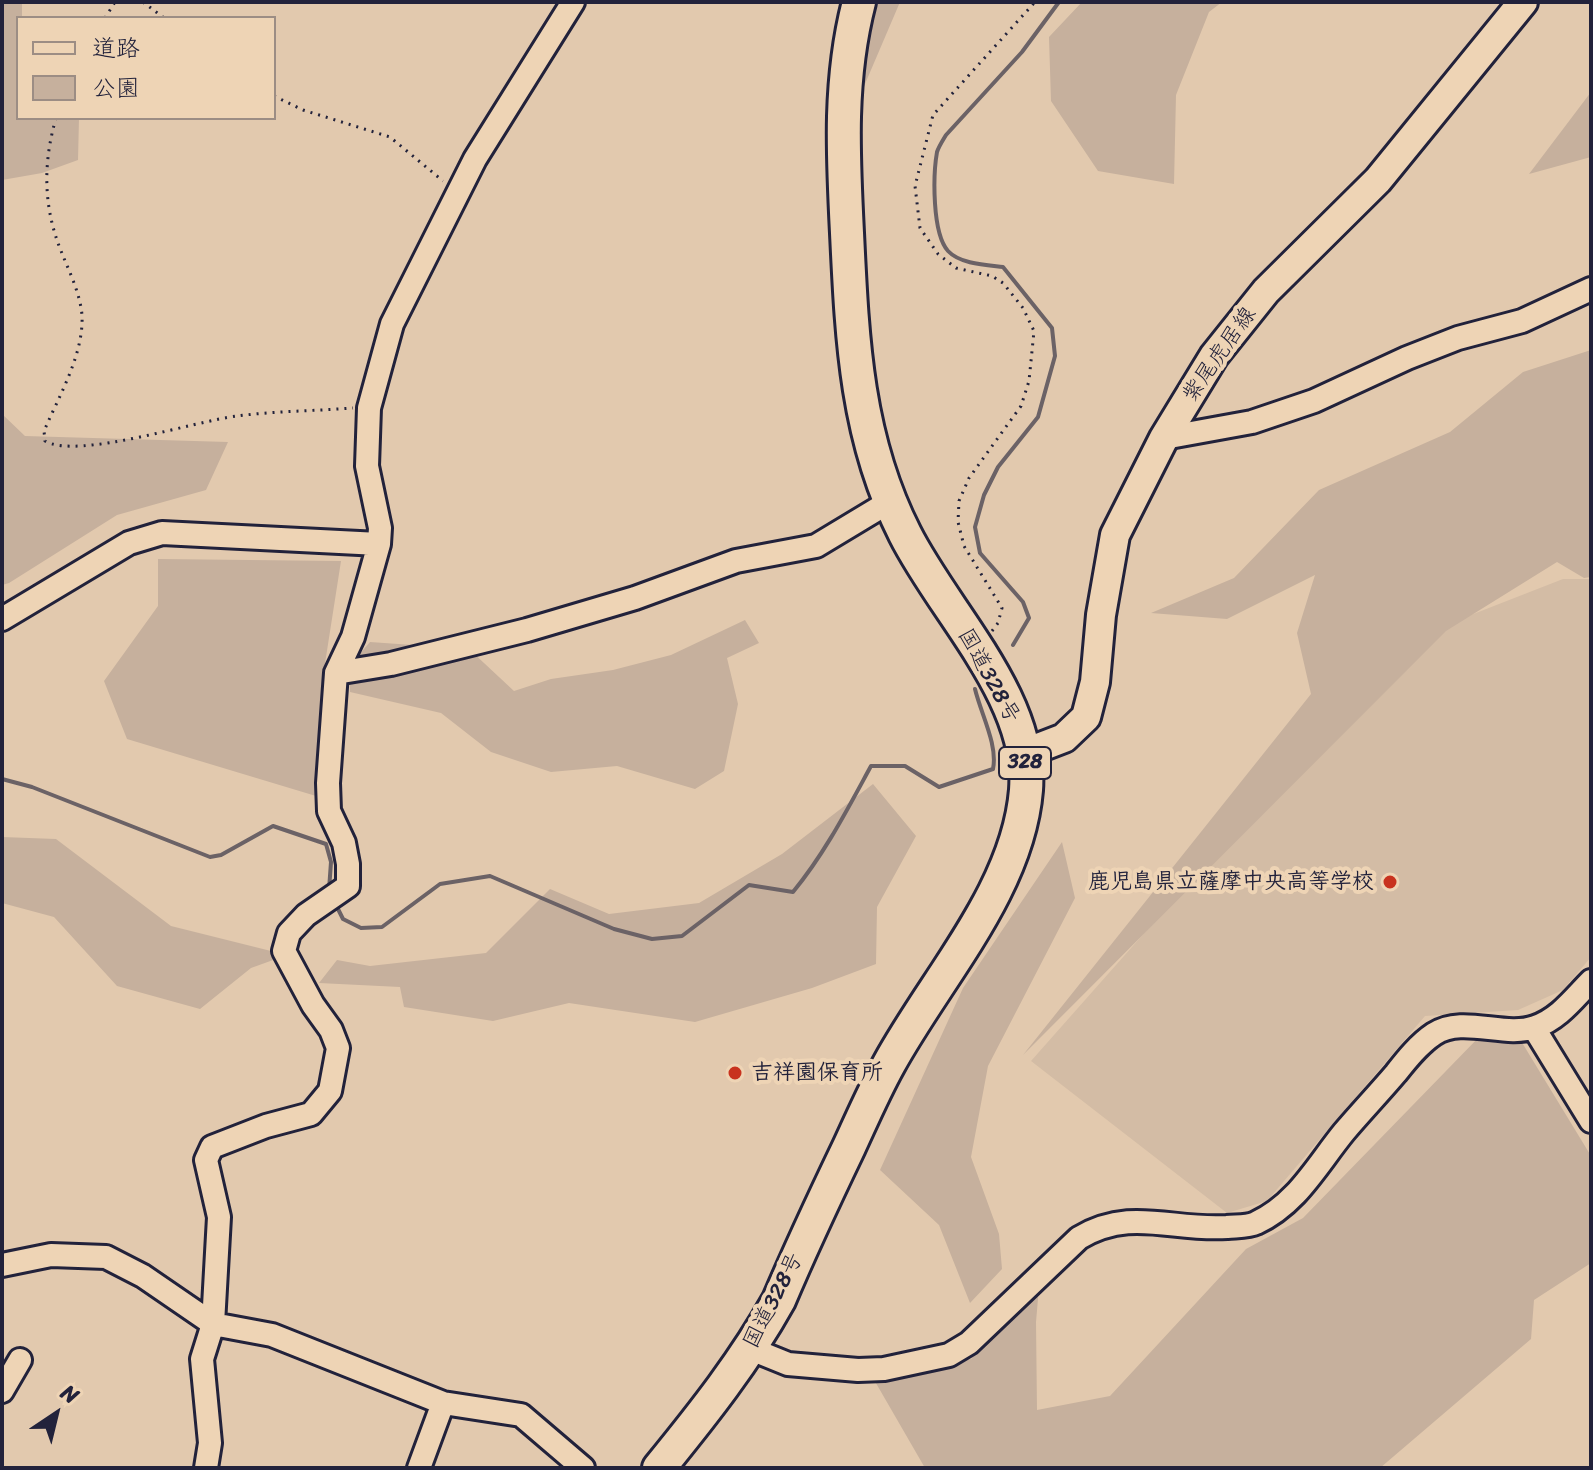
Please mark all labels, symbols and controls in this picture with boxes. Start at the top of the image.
legend [16,16,276,120]
text: 道路 [92,27,140,69]
text: 公園 [92,67,140,109]
street label: 紫尾虎居線 [1178,302,1262,408]
street label: 国道328号 [951,624,1025,728]
road number: 328 [999,747,1051,779]
place label: 鹿児島県立薩摩中央高等学校 [1088,869,1374,895]
marker: 鹿児島県立薩摩中央高等学校 [1381,873,1399,891]
place label: 吉祥園保育所 [751,1060,883,1086]
marker: 吉祥園保育所 [726,1064,744,1082]
street label: 国道328号 [739,1249,809,1353]
north arrow [16,1374,96,1454]
text: N [53,1374,87,1414]

